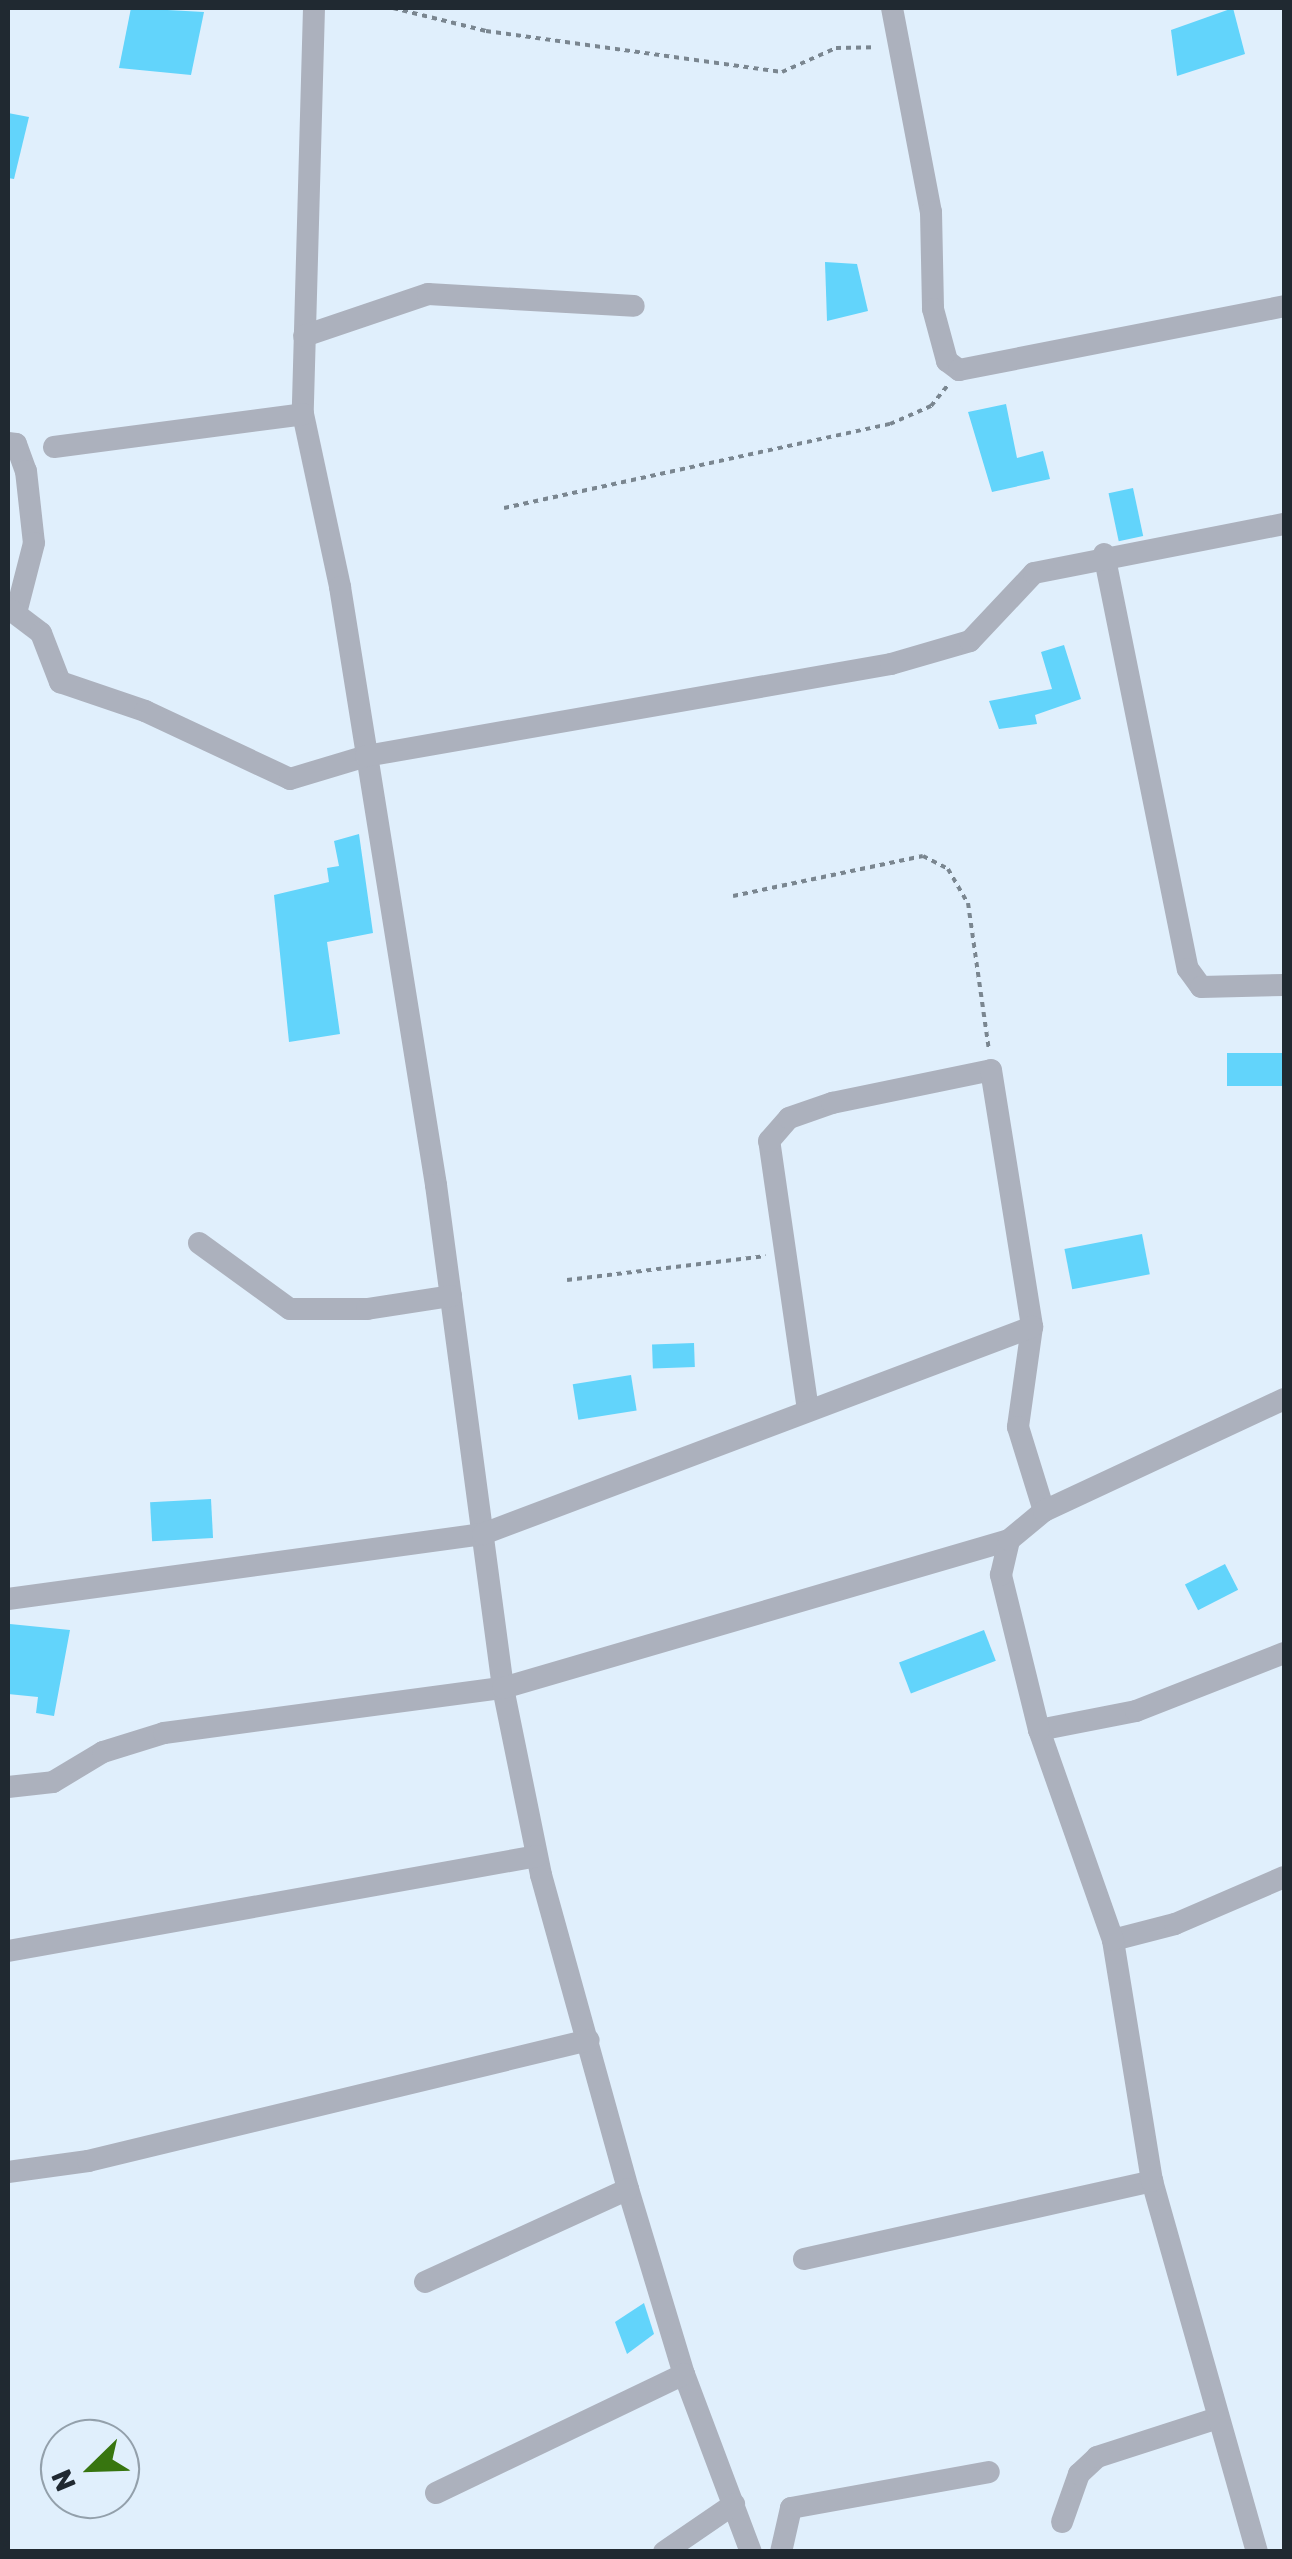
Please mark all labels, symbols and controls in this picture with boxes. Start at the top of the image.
north arrow [40,2419,140,2519]
text: N [45,2464,83,2496]

